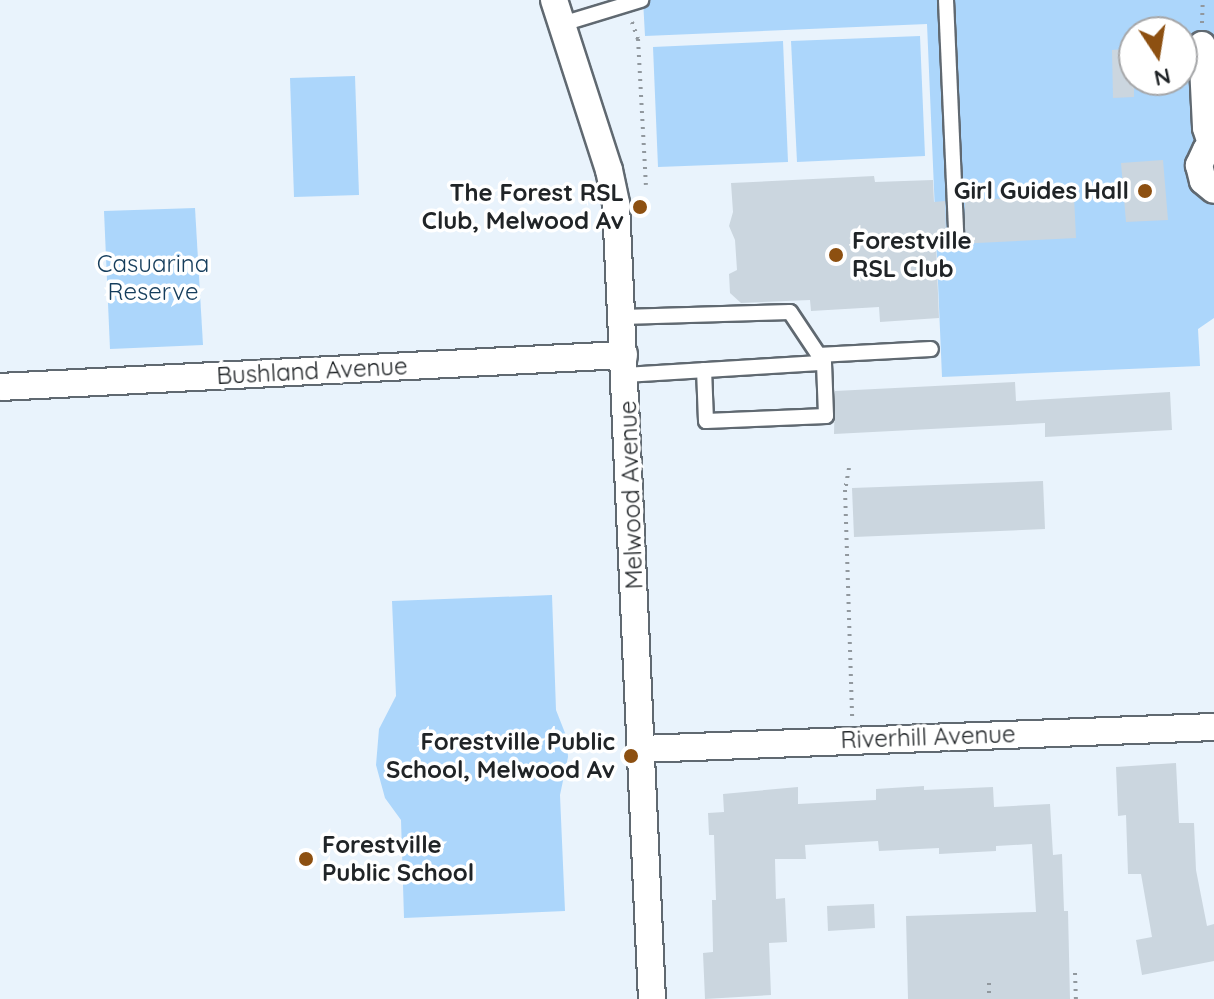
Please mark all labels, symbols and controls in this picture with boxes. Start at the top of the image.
north arrow [1118,16,1198,96]
text: N [1152,62,1173,93]
place label: Girl Guides Hall [954,177,1129,205]
place label: The Forest RSL Club, Melwood Av [422,179,624,235]
marker: Girl Guides Hall [1136,182,1154,200]
marker: The Forest RSL Club, Melwood Av [631,198,649,216]
place label: Forestville RSL Club [852,227,972,283]
marker: Forestville RSL Club [827,246,845,264]
park label: Casuarina Reserve [97,250,209,306]
street label: Bushland Avenue [216,352,408,390]
street label: Melwood Avenue [613,400,649,590]
street label: Riverhill Avenue [840,720,1016,754]
place label: Forestville Public School, Melwood Av [386,728,615,784]
marker: Forestville Public School, Melwood Av [622,747,640,765]
place label: Forestville Public School [322,831,474,887]
marker: Forestville Public School [297,850,315,868]

